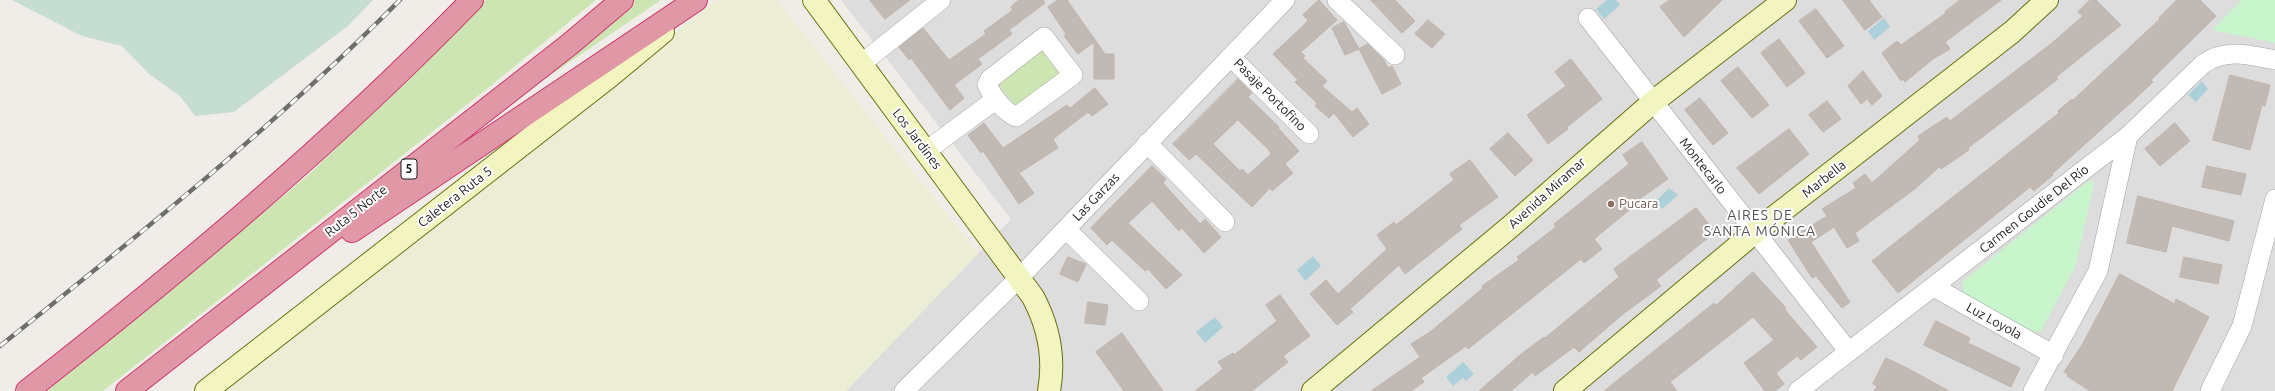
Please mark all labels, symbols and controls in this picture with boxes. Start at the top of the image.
street label: Pasaje Portofino [1231,56,1309,134]
street label: Los Jardines [889,106,945,172]
street label: Montecarlo [1676,135,1730,197]
street label: Avenida Miramar [1505,154,1589,232]
street label: Marbella [1799,157,1849,201]
road number: 5 [401,159,417,179]
street label: Carmen Goudie Del Río [1976,161,2092,257]
street label: Caletera Ruta 5 [415,163,495,231]
street label: Las Garzas [1069,170,1123,224]
street label: Ruta 5 Norte [322,182,390,240]
place label: Pucara [1619,196,1658,212]
marker: Pucara [1606,199,1616,209]
district label: AIRES DE SANTA MÓNICA [1704,207,1816,240]
street label: Luz Loyola [1963,299,2025,343]

